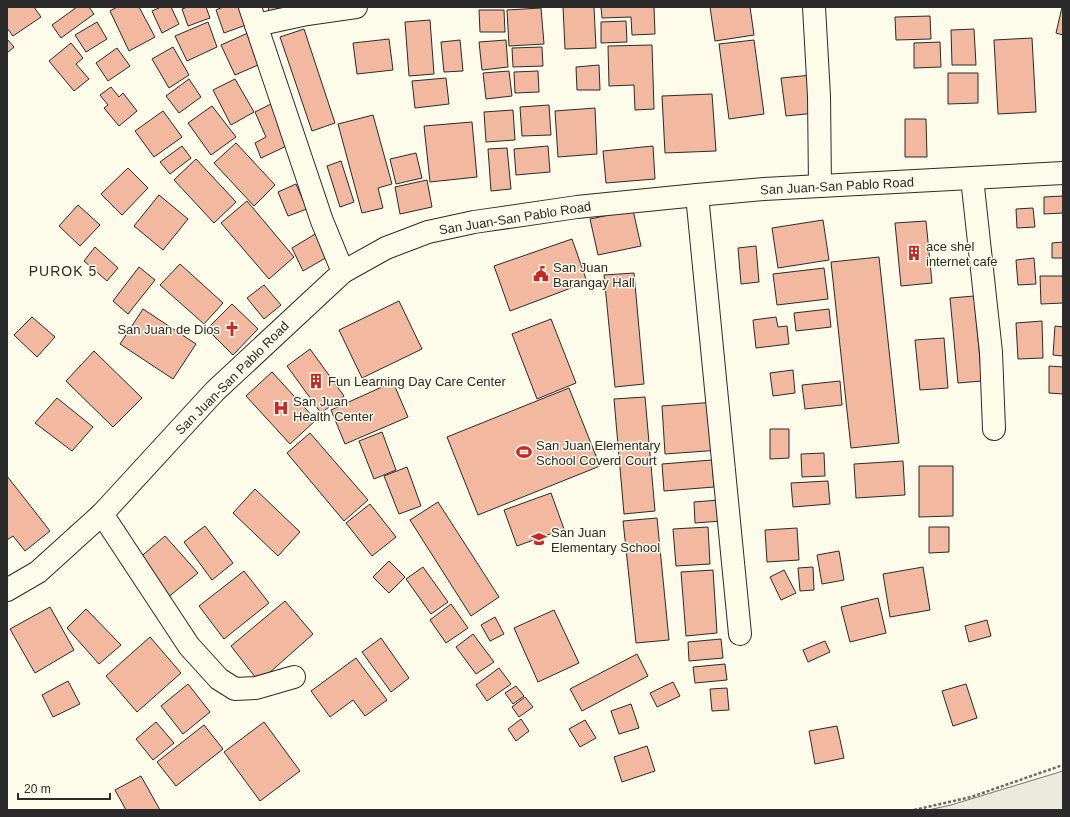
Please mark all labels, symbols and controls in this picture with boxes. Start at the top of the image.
street label: San Juan-San Pablo Road [760,174,914,198]
street label: San Juan-San Pablo Road [438,199,592,237]
place label: ace shel internet cafe [926,239,998,269]
building icon: ace shel internet cafe [905,244,923,262]
place label: San Juan Barangay Hall [553,260,635,290]
district label: PUROK 5 [29,263,97,279]
public building icon: San Juan Barangay Hall [532,265,550,283]
street label: San Juan-San Pablo Road [172,318,292,438]
church icon: San Juan de Dios [223,320,241,338]
place label: San Juan de Dios [117,322,220,337]
building icon: Fun Learning Day Care Center [307,372,325,390]
place label: Fun Learning Day Care Center [328,374,506,389]
place label: San Juan Health Center [293,394,374,424]
hospital icon: San Juan Health Center [272,399,290,417]
place label: San Juan Elementary School Coverd Court [536,438,661,468]
sports icon: San Juan Elementary School Coverd Court [515,443,533,461]
place label: San Juan Elementary School [551,525,660,555]
school or university icon: San Juan Elementary School [530,530,548,548]
scale bar [18,775,110,801]
text: 20 m [24,782,51,796]

